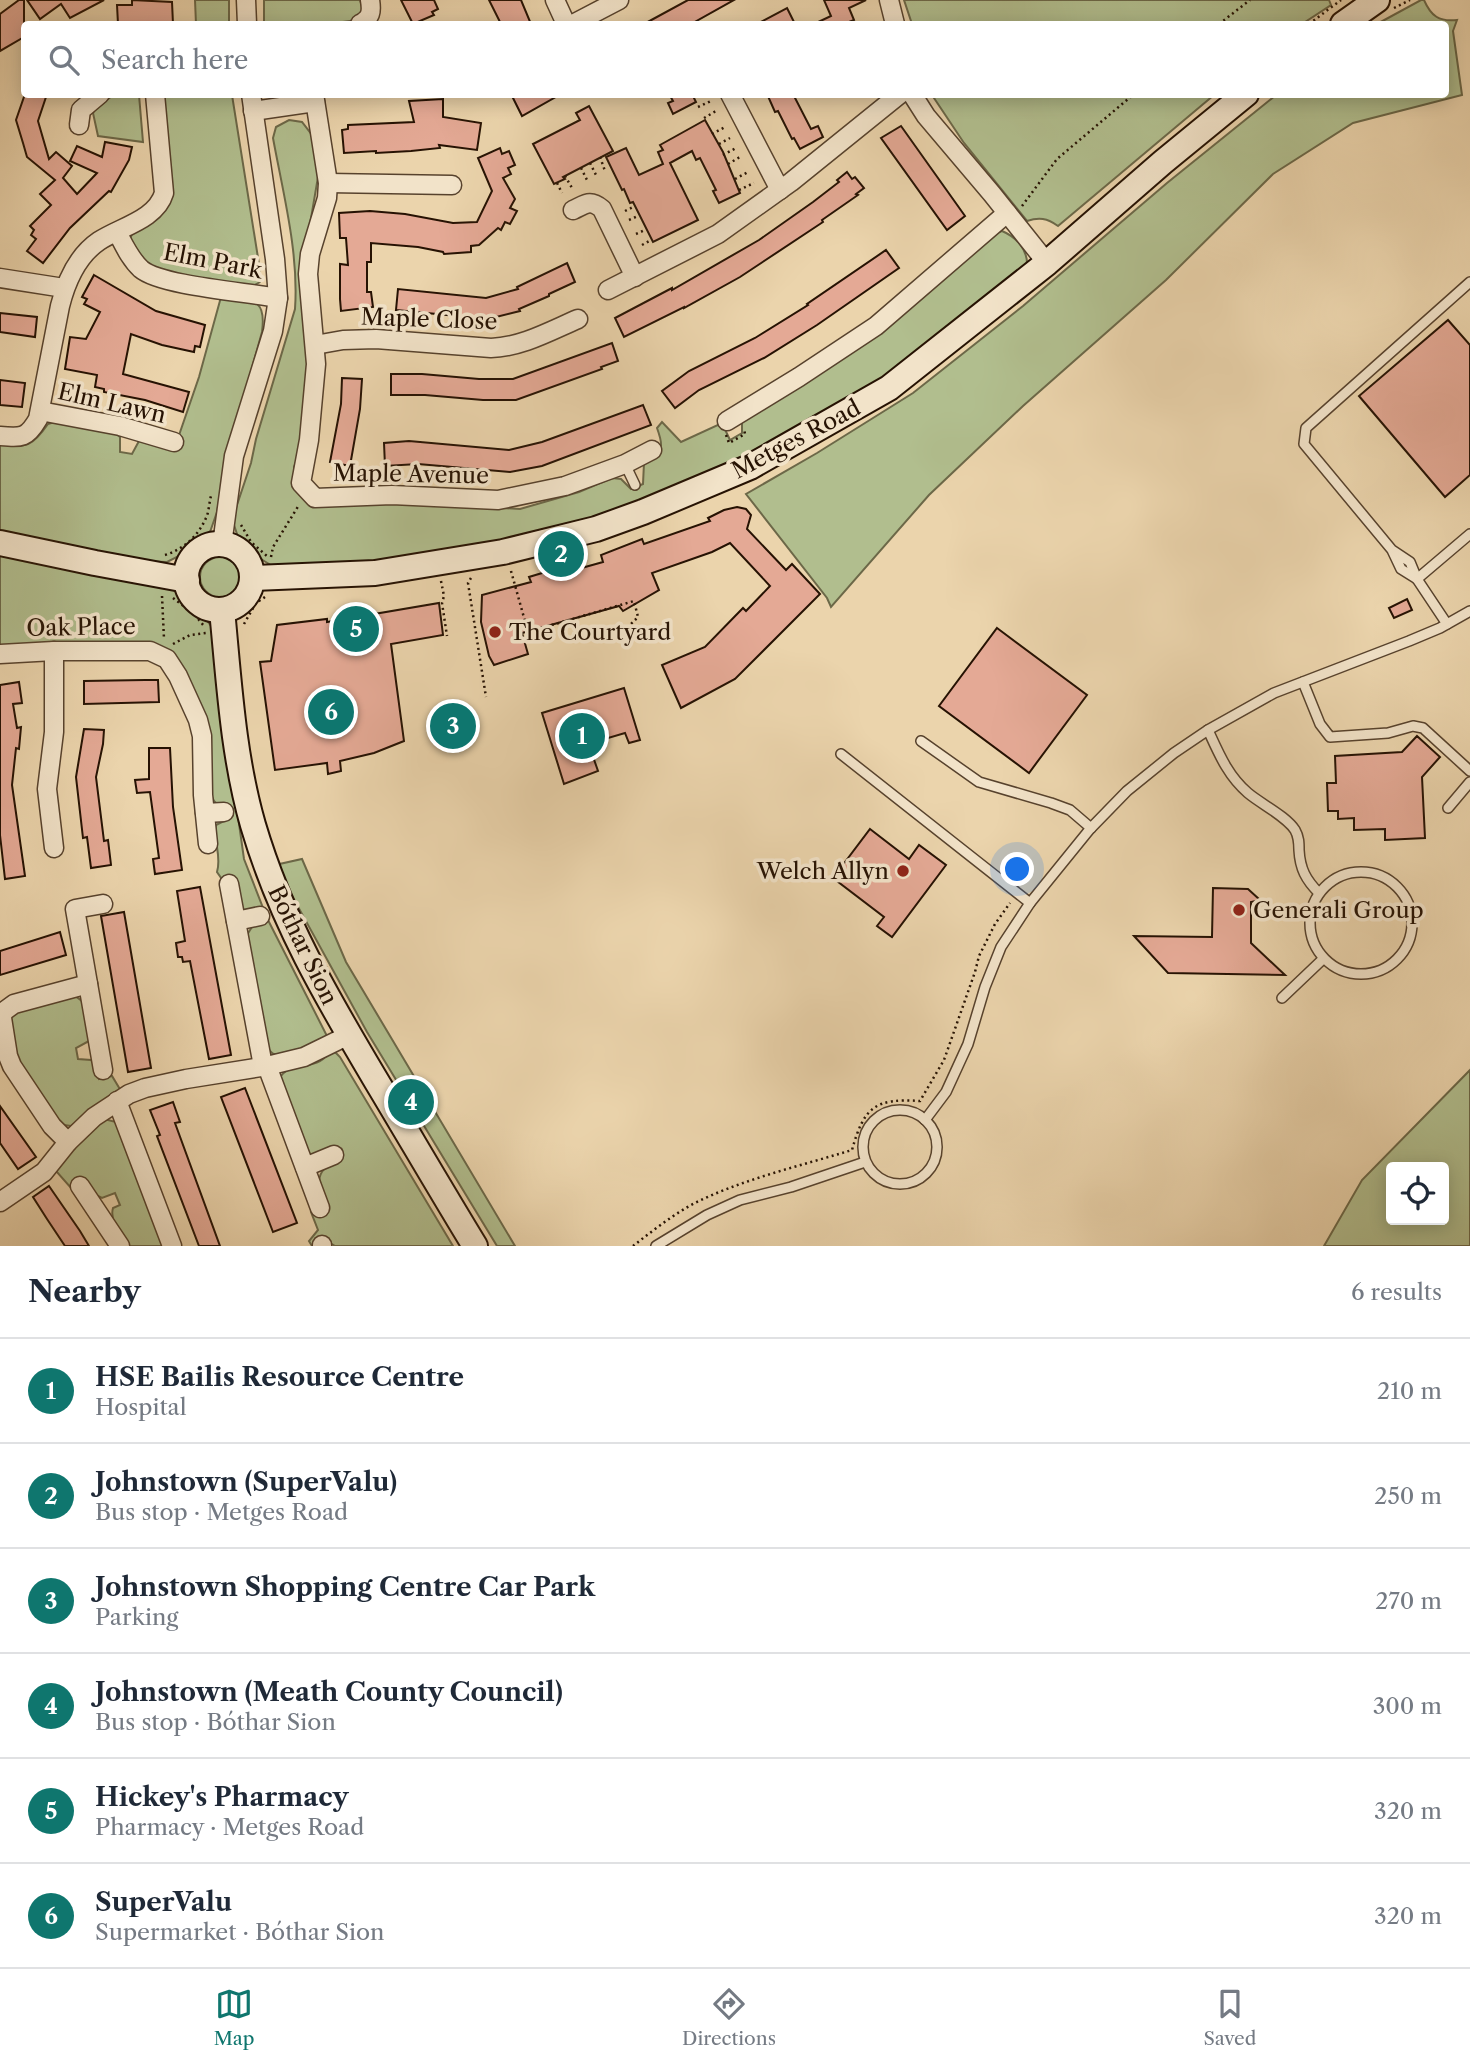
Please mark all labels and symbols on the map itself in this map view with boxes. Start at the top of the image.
street label: Elm Park [161,238,267,285]
street label: Maple Close [360,303,498,335]
street label: Elm Lawn [55,377,169,429]
street label: Metges Road [727,393,865,485]
street label: Maple Avenue [333,459,489,489]
pin: 2 [538,528,584,580]
pin: 5 [333,603,379,655]
street label: Oak Place [26,612,136,642]
place label: The Courtyard [509,618,671,646]
marker: The Courtyard [487,624,503,640]
pin: 6 [308,686,354,738]
pin: 3 [430,700,476,752]
pin: 1 [559,710,605,762]
your location [1000,852,1034,886]
place label: Welch Allyn [756,857,889,885]
marker: Welch Allyn [895,863,911,879]
street label: Bóthar Sion [262,881,344,1009]
place label: Generali Group [1253,896,1424,924]
marker: Generali Group [1231,902,1247,918]
pin: 4 [388,1076,434,1128]

